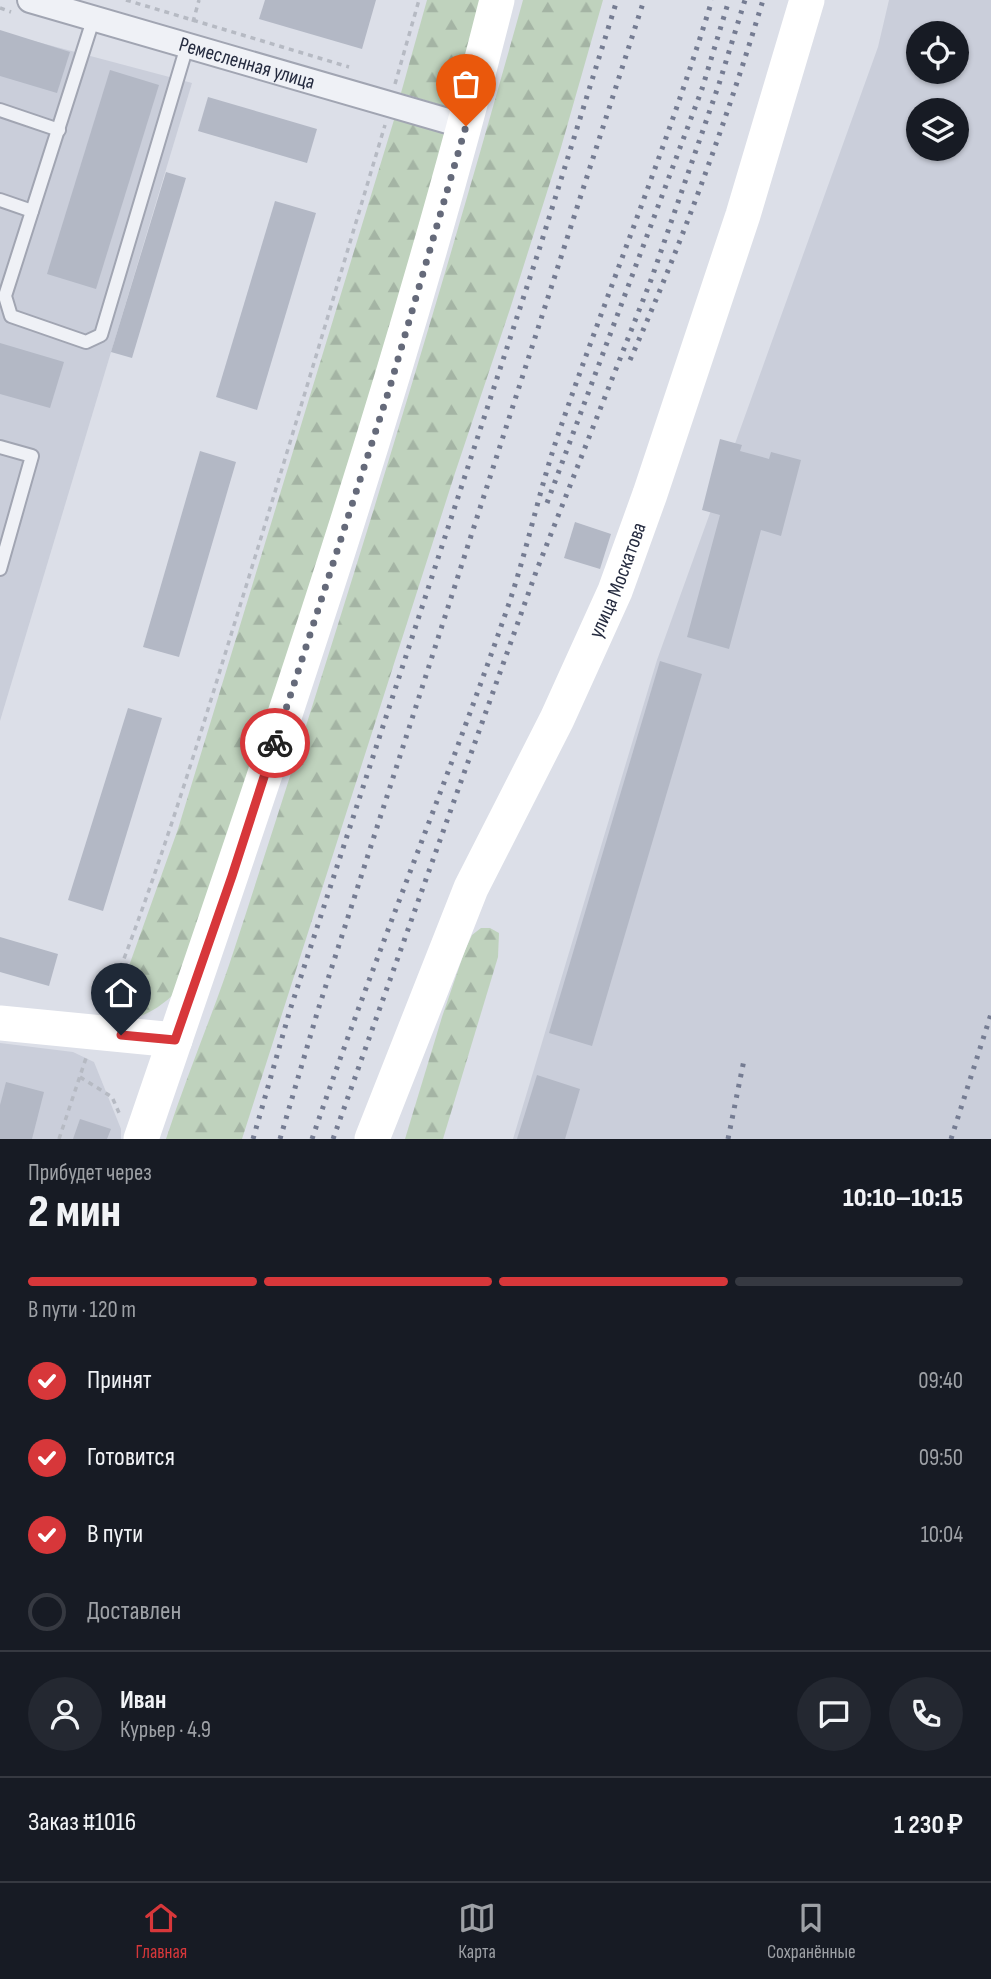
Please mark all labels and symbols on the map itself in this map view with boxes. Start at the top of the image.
street label: Ремесленная улица [176,32,318,95]
pin [436,54,496,126]
street label: улица Москатова [583,519,652,642]
courier [240,708,310,778]
pin [91,963,151,1035]

